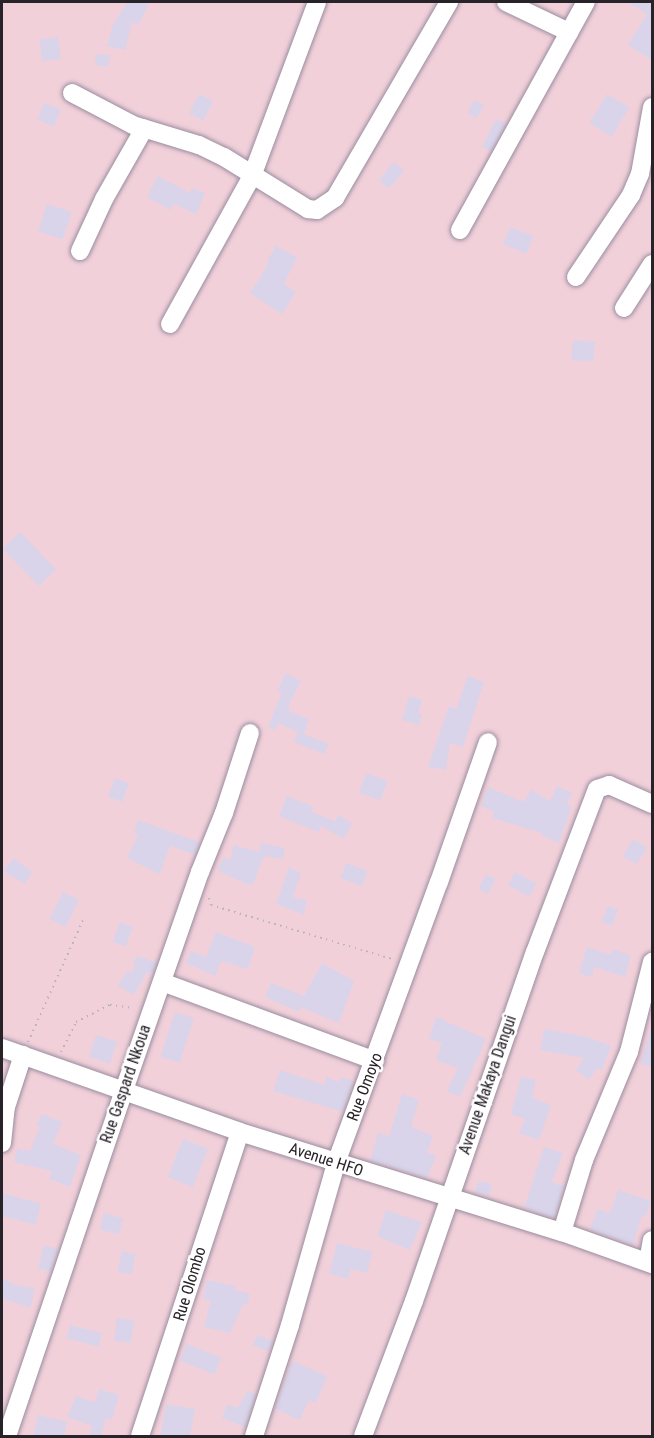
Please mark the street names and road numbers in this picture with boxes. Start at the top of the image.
street label: Avenue Makaya Dangui [455,1013,521,1157]
street label: Rue Gaspard Nkoua [97,1022,155,1146]
street label: Rue Omoyo [343,1050,387,1124]
street label: Avenue HFO [286,1139,366,1181]
street label: Rue Olombo [170,1245,210,1323]

